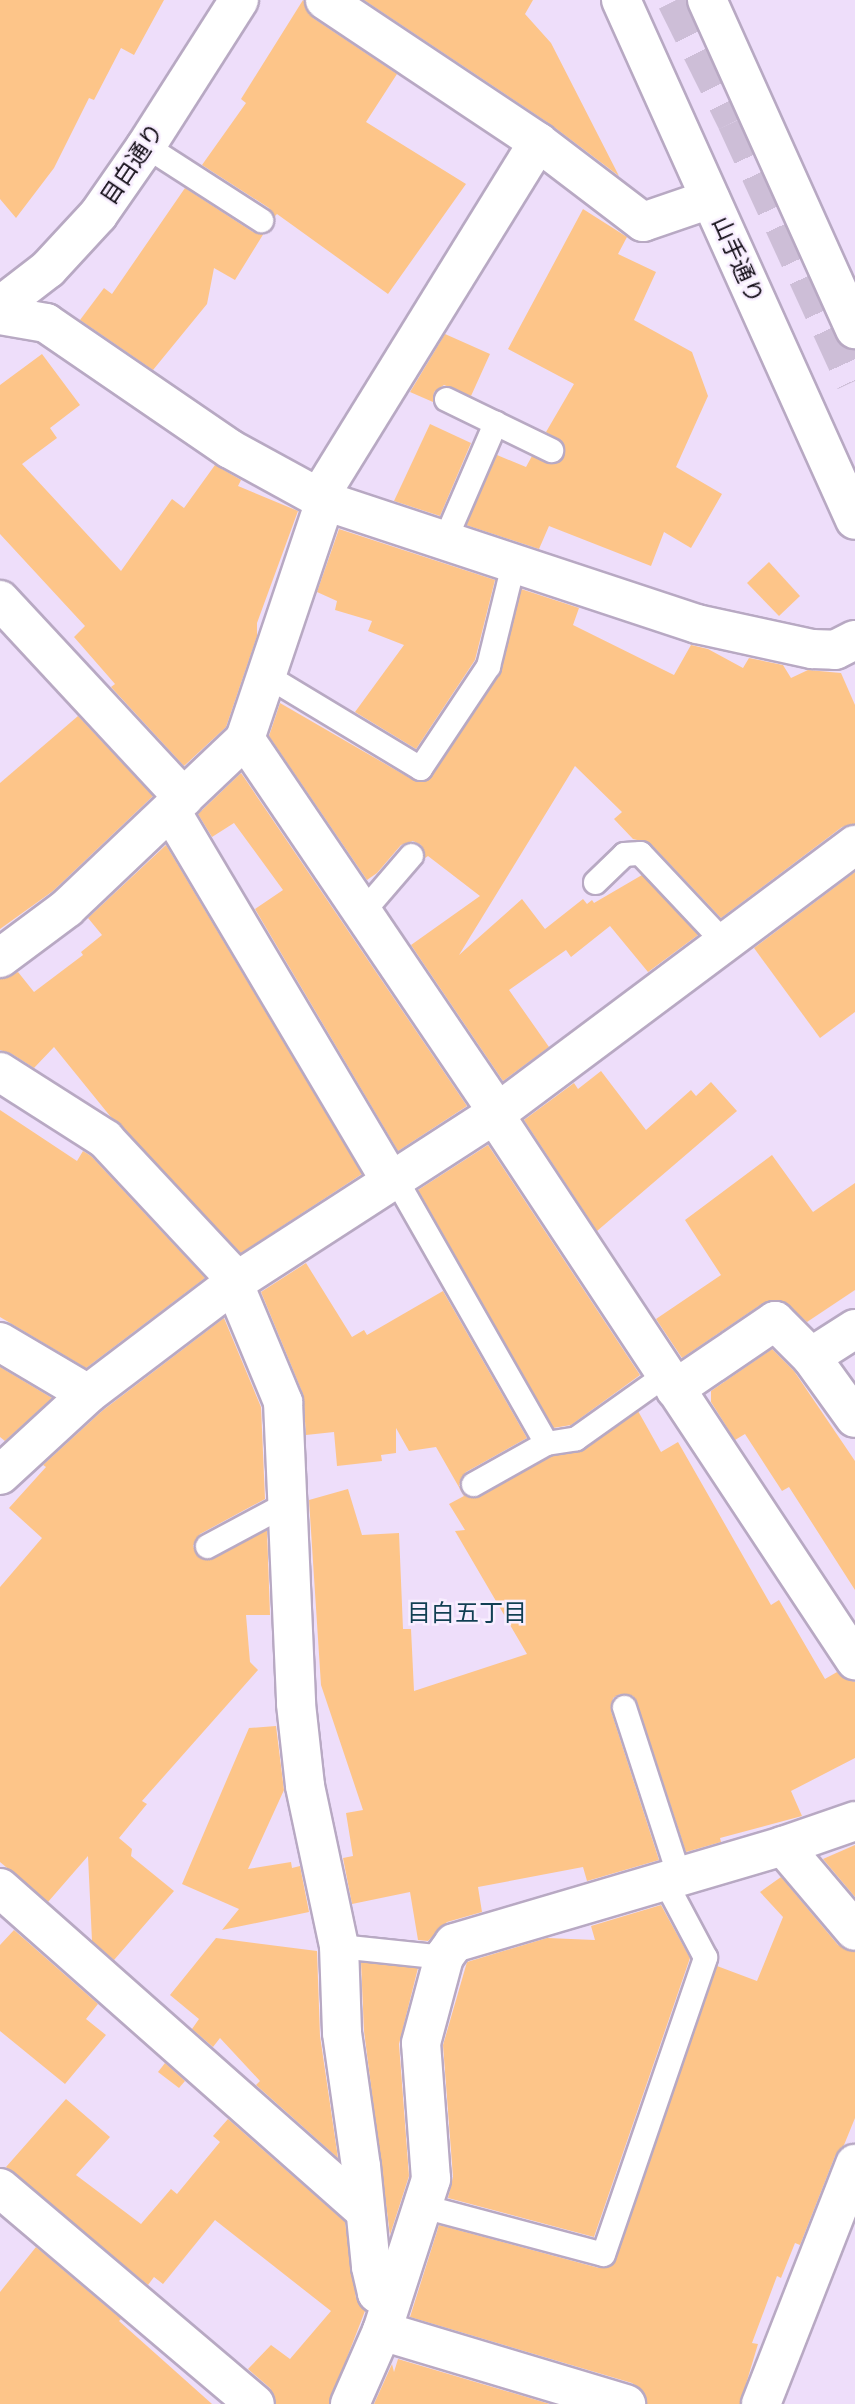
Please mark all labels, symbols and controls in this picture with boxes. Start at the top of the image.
street label: 目白通り [95,118,169,210]
street label: 山手通り [707,212,769,308]
district label: 目白五丁目 [407,1599,527,1627]

